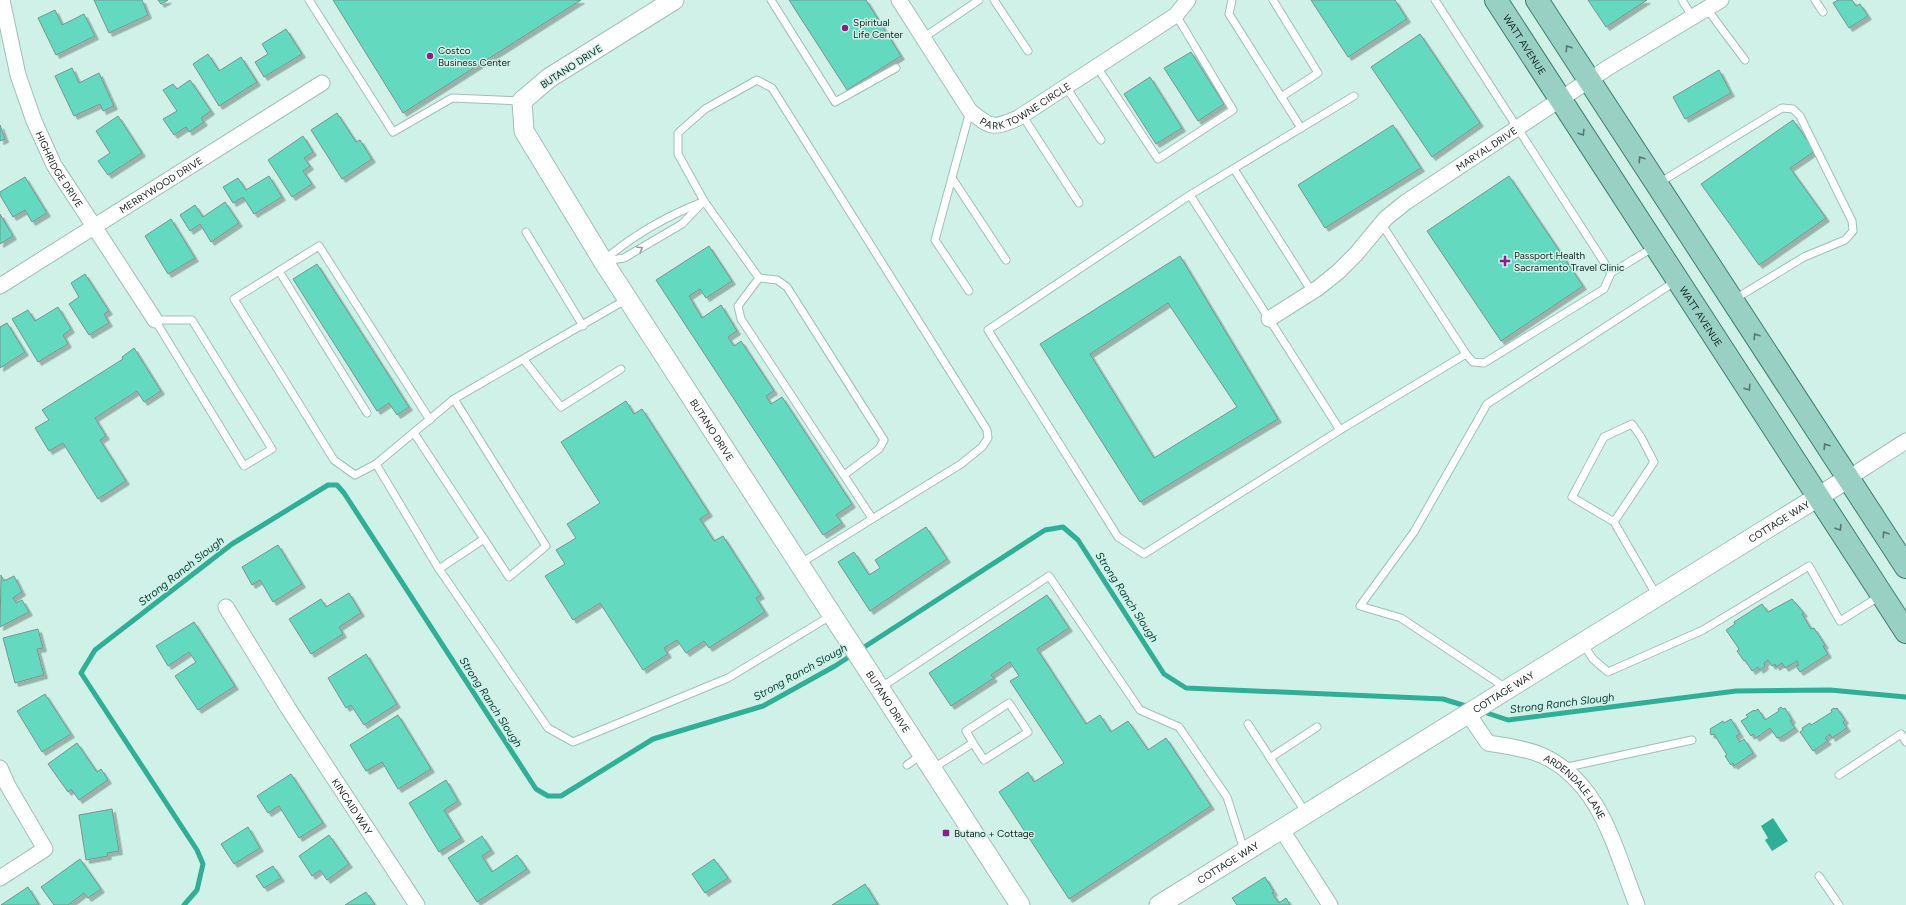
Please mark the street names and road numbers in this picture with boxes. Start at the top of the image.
street label: WATT AVENUE [1500,12,1549,77]
street label: BUTANO DRIVE [538,41,605,91]
street label: PARK TOWNE CIRCLE [977,80,1073,132]
street label: MARYAL DRIVE [1454,124,1520,174]
street label: HIGHRIDGE DRIVE [32,129,86,210]
street label: MERRYWOOD DRIVE [117,154,205,216]
street label: WATT AVENUE [1676,284,1725,349]
street label: BUTANO DRIVE [687,396,737,464]
street label: COTTAGE WAY [1746,498,1812,546]
street label: BUTANO DRIVE [863,668,913,736]
street label: COTTAGE WAY [1470,668,1537,716]
street label: ARDENDALE LANE [1542,751,1608,822]
street label: KINCAID WAY [329,776,375,837]
street label: COTTAGE WAY [1195,839,1261,887]

